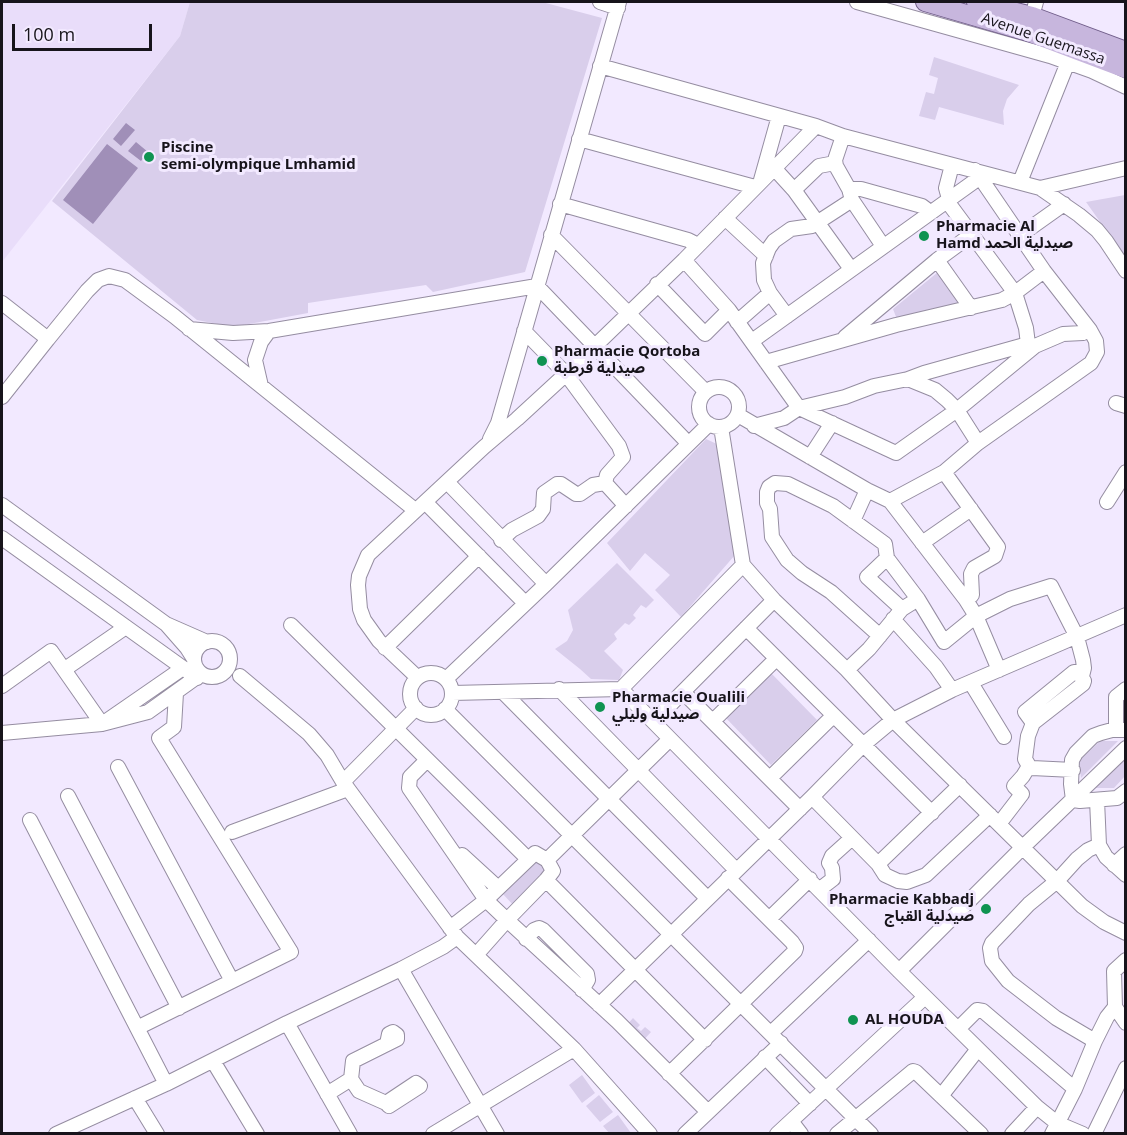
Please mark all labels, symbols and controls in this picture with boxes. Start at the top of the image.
street label: Avenue Guemassa [979,9,1107,69]
scale bar [15,12,154,50]
text: 100 m [23,22,75,46]
place label: Piscine semi-olympique Lmhamid [161,139,356,174]
marker: Piscine semi-olympique Lmhamid [142,150,156,164]
place label: Pharmacie Al Hamd صيدلية الحمد [936,218,1073,253]
marker: Pharmacie Al Hamd صيدلية الحمد [917,229,931,243]
place label: Pharmacie Qortoba صيدلية قرطبة [554,343,700,378]
marker: Pharmacie Qortoba صيدلية قرطبة [535,354,549,368]
place label: Pharmacie Oualili صيدلية وليلي [612,689,745,724]
marker: Pharmacie Oualili صيدلية وليلي [593,700,607,714]
place label: Pharmacie Kabbadj صيدلية القباج [829,891,974,926]
marker: Pharmacie Kabbadj صيدلية القباج [979,902,993,916]
place label: AL HOUDA [865,1011,944,1029]
marker: AL HOUDA [846,1013,860,1027]

